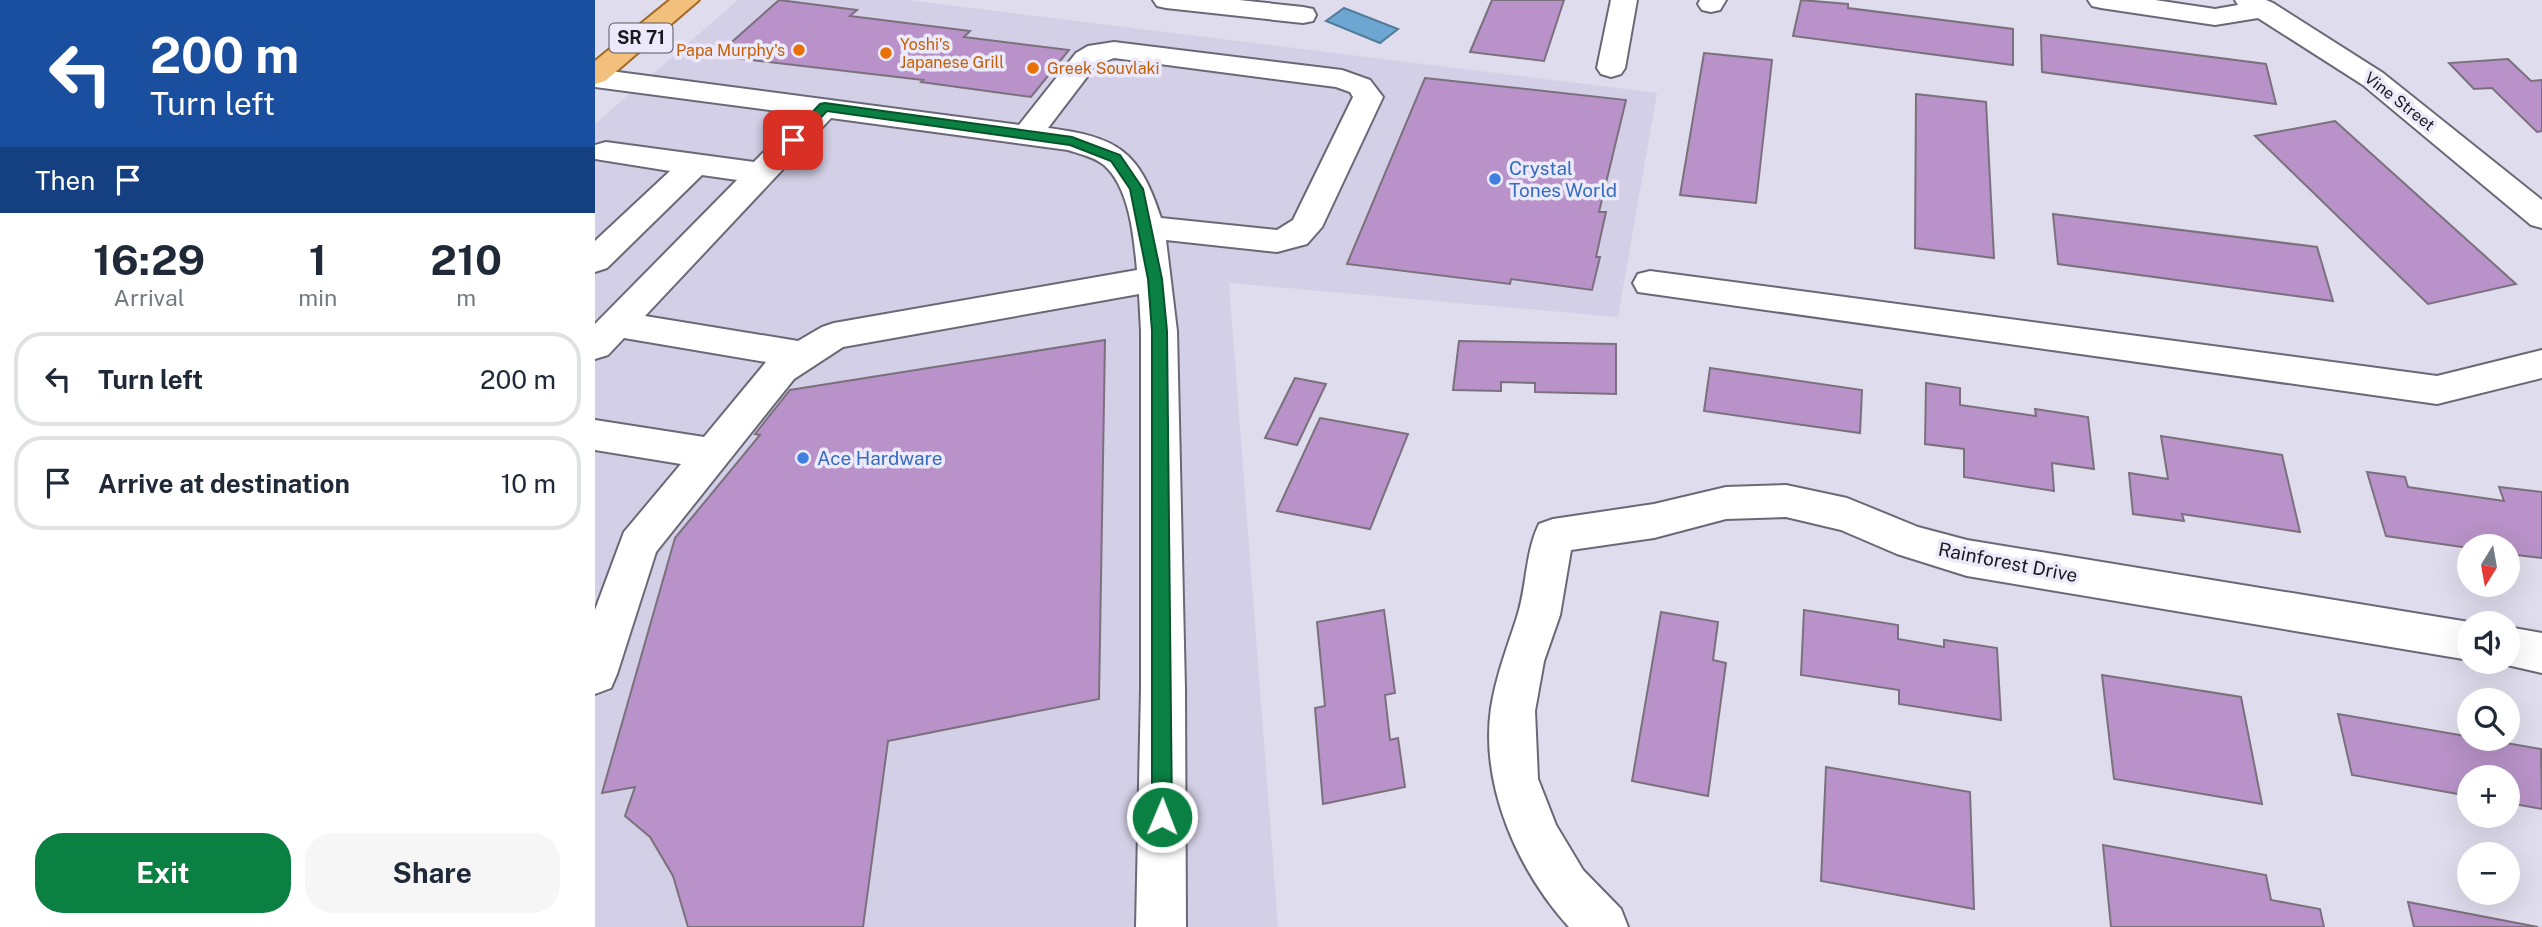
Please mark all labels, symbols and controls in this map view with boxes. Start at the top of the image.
road number: SR 71 [609,24,673,52]
text: 200 m [150,26,299,84]
icon: left [35,28,126,119]
place label: Yoshi's Japanese Grill [900,35,1004,72]
place label: Papa Murphy's [676,41,785,60]
marker: Papa Murphy's [791,42,807,58]
marker: Yoshi's Japanese Grill [878,45,894,61]
place label: Greek Souvlaki [1047,59,1160,78]
marker: Greek Souvlaki [1025,60,1041,76]
street label: Vine Street [2361,68,2438,135]
text: Turn left [150,85,275,122]
pin [763,110,823,170]
icon: arrive [774,121,812,159]
place label: Crystal Tones World [1509,157,1617,201]
icon: arrive [109,161,147,199]
text: Then [35,165,95,196]
marker: Crystal Tones World [1487,171,1503,187]
text: 16:29 [93,235,205,284]
text: 1 [309,235,327,284]
text: 210 [430,235,502,284]
text: Arrival [114,284,185,311]
text: min [298,284,337,311]
text: m [456,284,476,311]
icon: left [39,360,77,398]
text: Turn left [98,364,203,395]
text: 200 m [480,364,556,395]
place label: Ace Hardware [817,447,943,469]
marker: Ace Hardware [795,450,811,466]
icon: arrive [39,464,77,502]
text: Arrive at destination [98,468,350,499]
text: 10 m [501,468,556,499]
north arrow [2457,534,2520,597]
map controls [2457,534,2520,905]
street label: Rainforest Drive [1936,538,2080,586]
button: sound [2457,611,2520,674]
button: search [2457,688,2520,751]
button: + [2457,765,2520,828]
position arrow [1125,780,1199,854]
button: Exit [35,833,291,913]
button: Share [305,833,560,913]
button: − [2457,842,2520,905]

